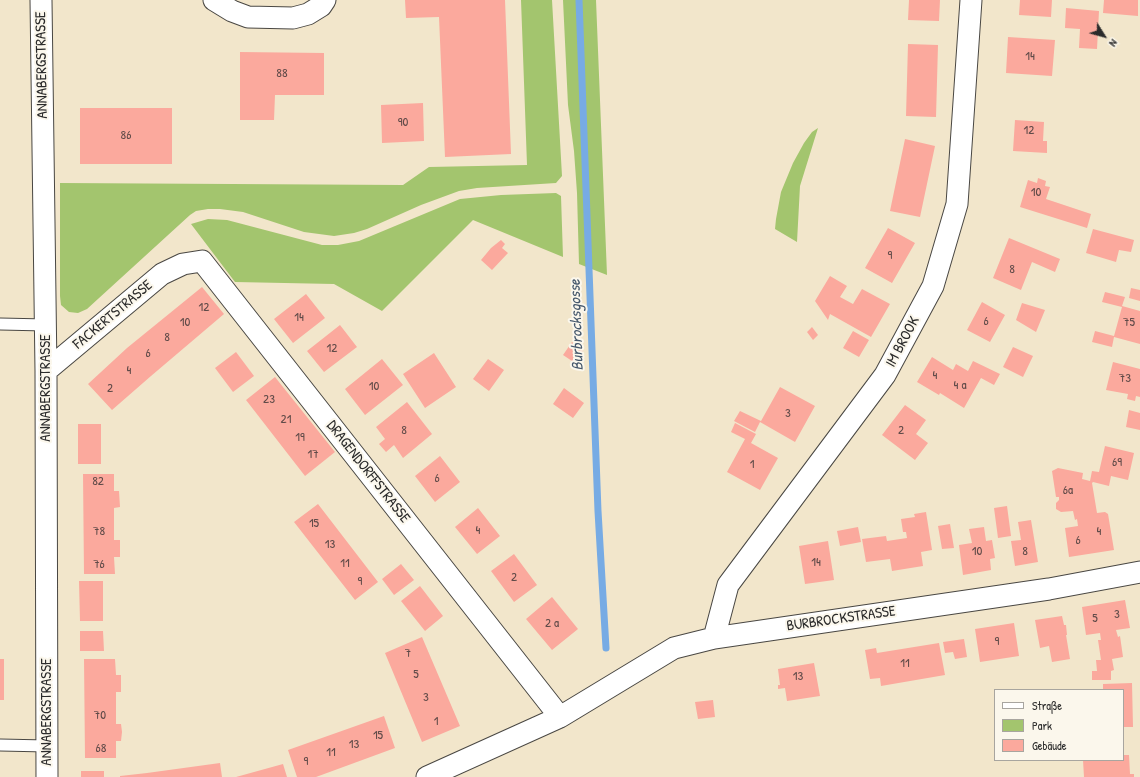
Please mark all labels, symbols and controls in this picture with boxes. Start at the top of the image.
street label: ANNABERGSTRASSE [32,11,52,119]
north arrow [1084,16,1124,56]
text: N [1106,37,1121,50]
house number: 14 [1025,49,1035,65]
house number: 88 [276,66,288,82]
house number: 90 [398,115,408,131]
house number: 12 [1024,123,1034,139]
house number: 86 [121,128,131,144]
house number: 10 [1031,185,1041,201]
house number: 9 [888,248,892,264]
house number: 8 [1009,262,1015,278]
street label: FACKERTSTRASSE [70,277,156,353]
water label: Burbrocksgosse [566,279,588,371]
house number: 12 [199,300,209,316]
house number: 14 [294,310,304,326]
street label: IM BROOK [882,314,924,370]
house number: 6 [983,314,989,330]
house number: 10 [180,315,190,331]
house number: 75 [1123,315,1135,331]
house number: 8 [164,330,170,346]
street label: ANNABERGSTRASSE [37,334,55,442]
house number: 12 [327,341,337,357]
house number: 6 [145,346,151,362]
house number: 4 [127,363,131,379]
house number: 4 [933,368,937,384]
house number: 73 [1119,371,1131,387]
house number: 4 a [954,378,966,394]
house number: 10 [369,379,379,395]
house number: 2 [107,381,113,397]
house number: 23 [263,392,275,408]
house number: 3 [785,406,791,422]
house number: 21 [281,412,291,428]
street label: DRAGENDORFFSTRASSE [322,417,414,527]
house number: 8 [401,423,407,439]
house number: 2 [898,423,904,439]
house number: 19 [295,430,305,446]
house number: 17 [307,447,319,463]
house number: 69 [1112,455,1122,471]
house number: 1 [750,457,754,473]
house number: 6 [434,471,440,487]
house number: 82 [92,474,104,490]
house number: 6a [1063,483,1073,499]
house number: 15 [309,516,319,532]
house number: 4 [476,523,480,539]
house number: 78 [93,524,105,540]
house number: 4 [1097,524,1101,540]
house number: 6 [1075,533,1081,549]
house number: 13 [325,537,335,553]
house number: 10 [972,544,982,560]
house number: 8 [1022,544,1028,560]
house number: 14 [811,555,821,571]
house number: 11 [340,556,350,572]
house number: 76 [93,557,105,573]
house number: 2 [511,570,517,586]
house number: 9 [358,574,362,590]
street label: BURBROCKSTRASSE [785,602,897,636]
house number: 3 [1114,607,1120,623]
house number: 5 [1092,611,1098,627]
house number: 2 a [545,616,559,632]
house number: 9 [995,634,999,650]
house number: 7 [405,646,411,662]
house number: 11 [900,656,910,672]
street label: ANNABERGSTRASSE [38,658,56,766]
house number: 5 [413,667,419,683]
house number: 13 [793,669,803,685]
legend [994,689,1124,761]
house number: 3 [423,690,429,706]
text: Straße [1032,697,1062,714]
house number: 70 [94,708,106,724]
house number: 1 [434,714,438,730]
text: Park [1032,717,1052,734]
house number: 15 [373,728,383,744]
house number: 13 [349,737,359,753]
text: Gebäude [1032,737,1066,754]
house number: 68 [96,741,106,757]
house number: 11 [326,745,336,761]
house number: 9 [304,754,308,770]

